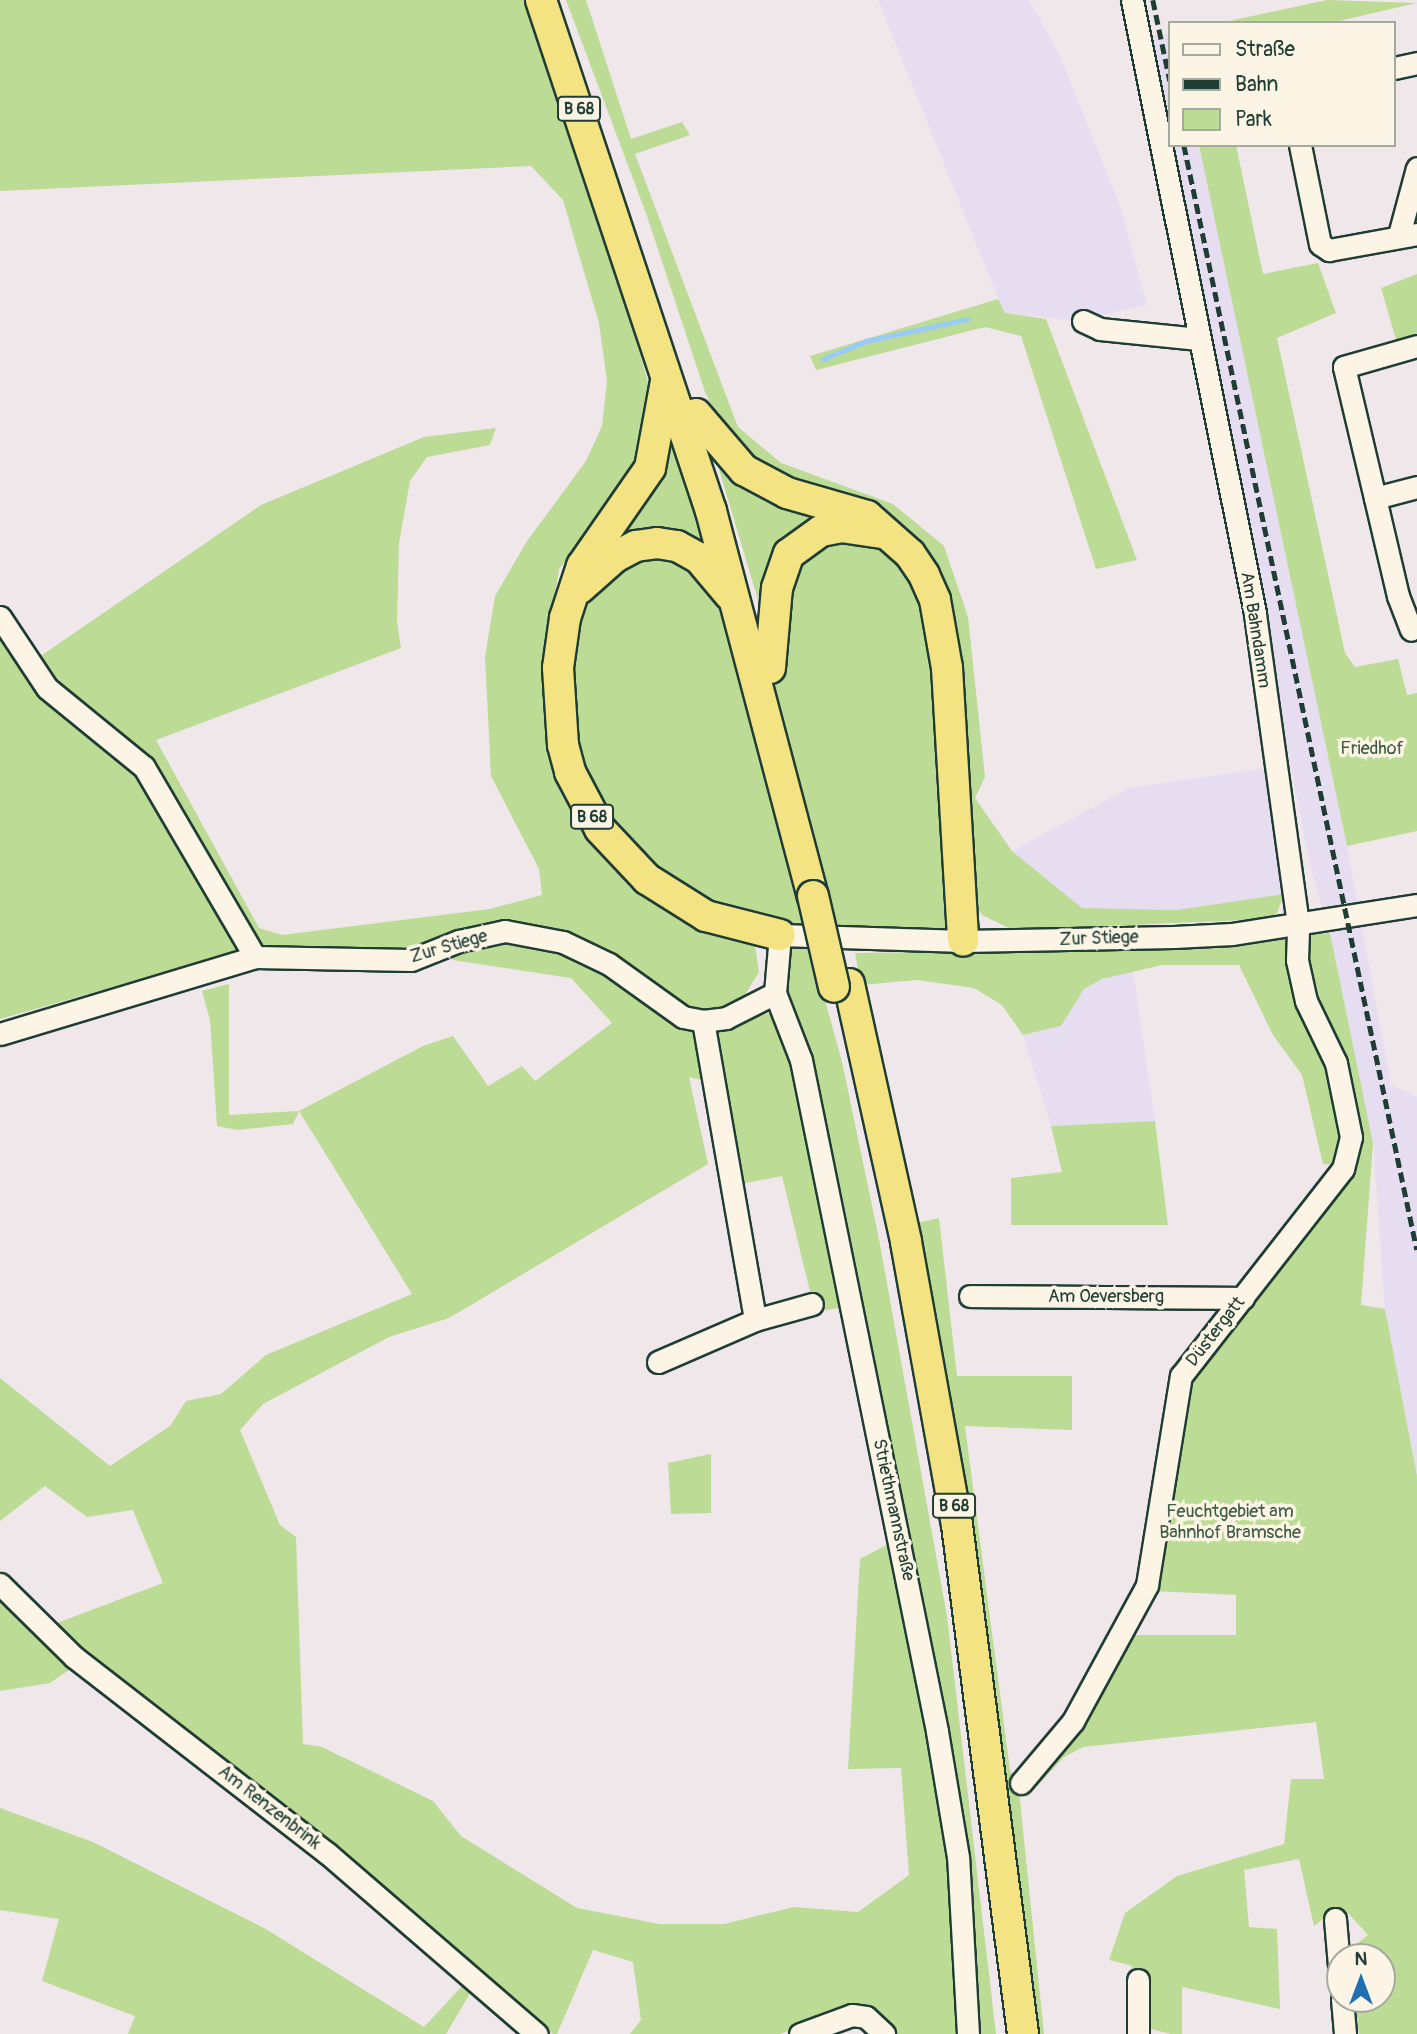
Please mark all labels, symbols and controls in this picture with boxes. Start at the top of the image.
legend [1168,21,1396,147]
text: Straße [1235,36,1295,63]
text: Bahn [1235,71,1278,98]
road number: B 68 [556,96,602,122]
text: Park [1235,106,1272,133]
street label: Am Bahndamm [1235,570,1275,690]
park label: Friedhof [1340,738,1404,760]
road number: B 68 [569,804,615,830]
street label: Zur Stiege [408,926,490,968]
street label: Zur Stiege [1059,927,1139,951]
street label: Am Oeversberg [1048,1286,1164,1308]
street label: Düstergatt [1182,1293,1250,1371]
street label: Striethmannstraße [867,1437,919,1583]
road number: B 68 [931,1494,977,1518]
park label: Feuchtgebiet am Bahnhof Bramsche [1159,1502,1301,1544]
street label: Am Renzenbrink [213,1761,325,1855]
north arrow [1326,1943,1396,2013]
text: N [1355,1947,1367,1971]

